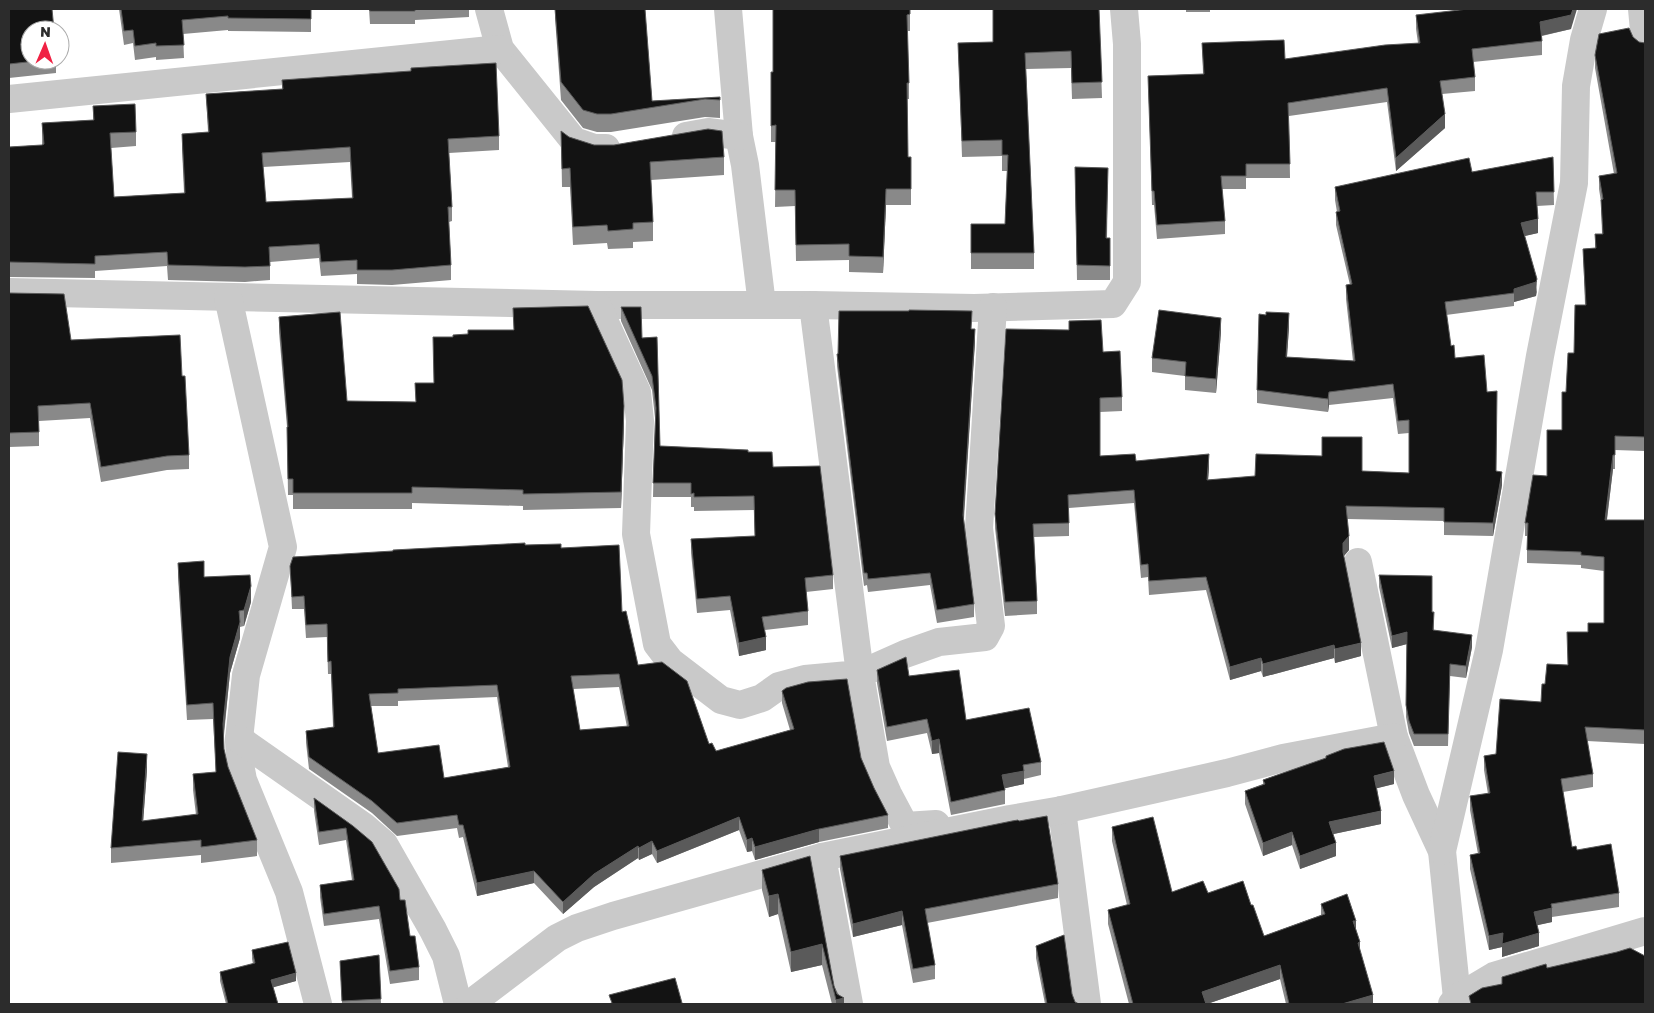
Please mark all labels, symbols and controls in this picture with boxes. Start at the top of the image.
north arrow [20,20,70,70]
text: N [40,23,51,40]

